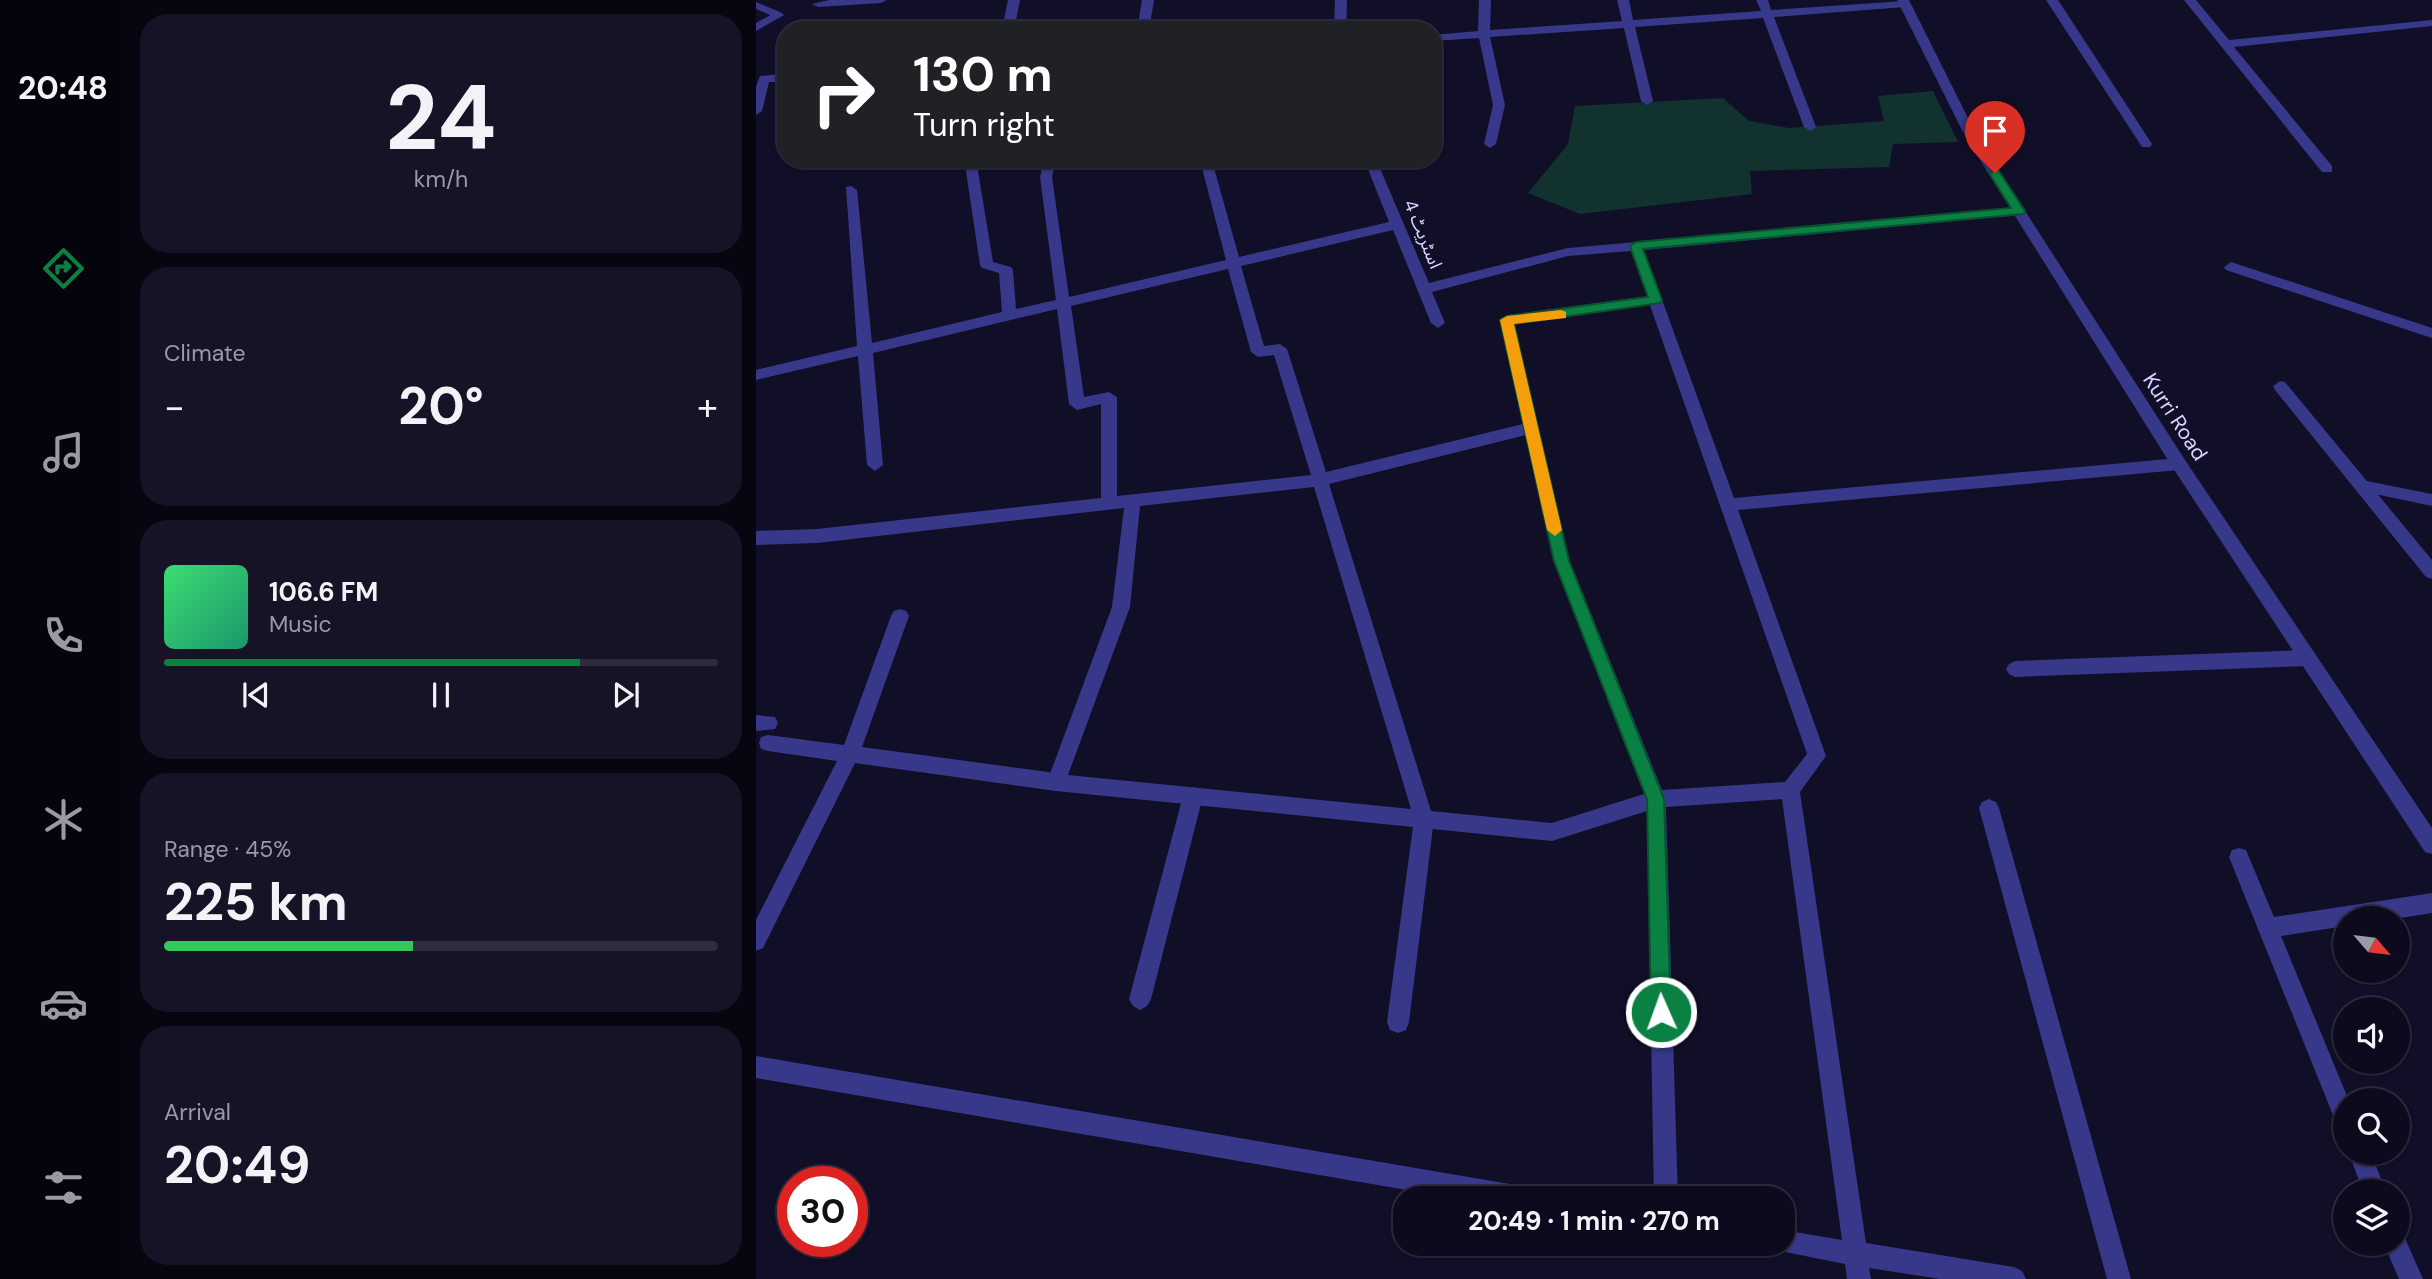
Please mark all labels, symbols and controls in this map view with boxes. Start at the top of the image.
text: 130 m [913,42,1053,106]
icon: right [798,49,889,140]
text: 24 [385,59,497,177]
text: 20:48 [18,67,108,109]
pin [1965,101,2025,173]
text: Turn right [913,104,1055,146]
icon: arrive [1976,112,2014,150]
text: km/h [414,164,468,194]
street label: اسٹریٹ 4 [1398,196,1448,272]
icon: directions [39,244,88,293]
text: Climate [164,338,246,368]
street label: Kurri Road [2136,368,2214,466]
text: 20° [398,372,484,440]
text: − [164,382,185,432]
text: + [697,382,718,432]
icon: music [39,428,88,477]
text: 106.6 FM [269,575,378,609]
text: Music [269,609,332,639]
icon: phone [39,611,88,660]
icon: previous [237,676,275,714]
icon: pause [422,676,460,714]
icon: next [607,676,645,714]
icon: climate [39,795,88,844]
text: Range · 45% [164,834,291,864]
text: 225 km [164,868,348,936]
north arrow [2333,906,2410,984]
map controls [2333,906,2410,1256]
position arrow [1624,975,1698,1049]
icon: car [39,979,88,1028]
button: sound [2333,997,2410,1074]
button: search [2333,1088,2410,1165]
text: Arrival [164,1097,231,1127]
text: 20:49 [164,1131,310,1199]
icon: filters [39,1163,88,1212]
speed limit sign: 30 [777,1166,868,1257]
button: layers [2333,1179,2410,1256]
text: 20:49 · 1 min · 270 m [1468,1204,1720,1238]

